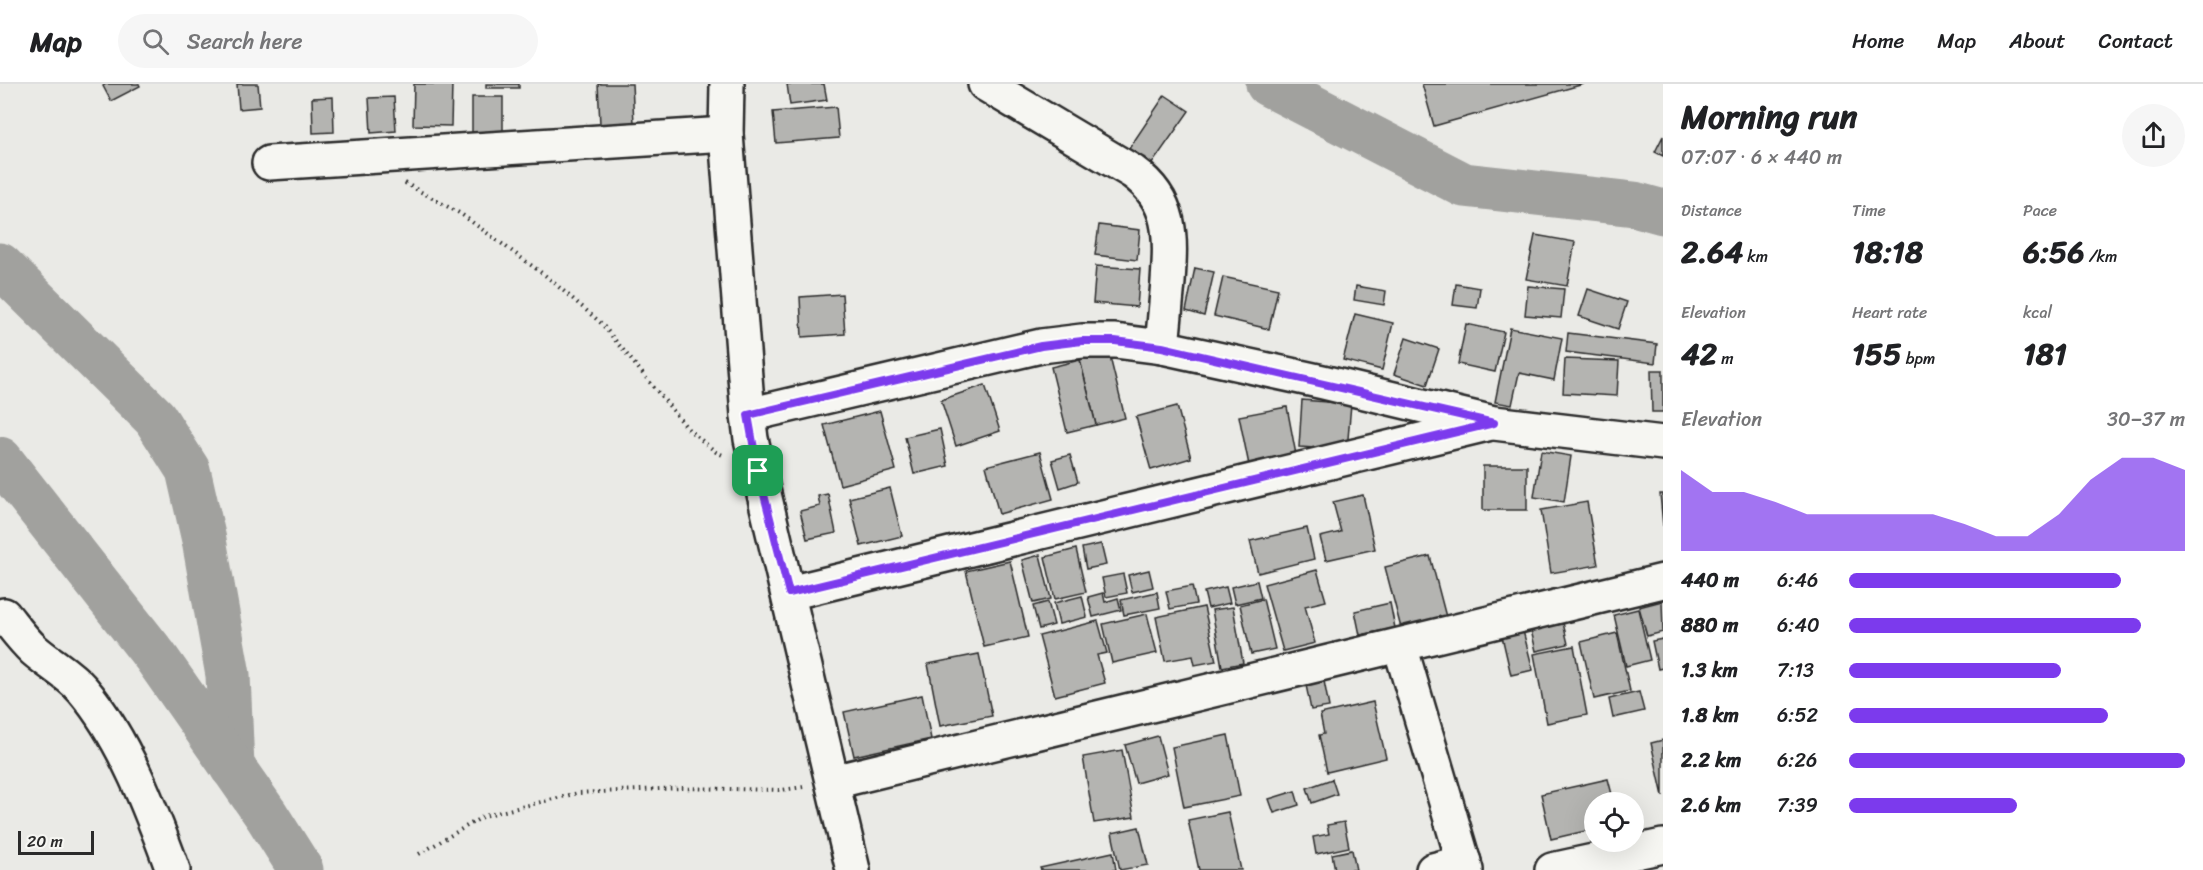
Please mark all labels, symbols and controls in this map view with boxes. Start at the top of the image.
search box [118,14,538,68]
text: Map [30,17,82,66]
text: Search here [187,22,303,61]
text: Home [1852,22,1904,60]
text: Map [1937,22,1976,60]
text: About [2009,22,2066,60]
text: Contact [2099,22,2173,60]
icon: search [139,25,172,58]
text: Morning run [1681,88,1857,146]
button: share [2122,104,2185,167]
text: 07:07 · 6 × 440 m [1681,140,1842,175]
text: Distance [1681,196,1742,225]
text: Time [1852,196,1886,225]
text: Pace [2023,196,2057,225]
text: 2.64 [1681,225,1743,279]
text: 18:18 [1852,225,1923,279]
text: 6:56 [2023,225,2084,279]
text: km [1743,242,1768,271]
text: /km [2084,242,2117,271]
text: Elevation [1681,298,1746,327]
text: Heart rate [1852,298,1927,327]
text: kcal [2023,298,2052,327]
text: 42 [1681,327,1717,381]
text: 155 [1852,327,1902,381]
text: 181 [2023,327,2067,381]
text: m [1717,344,1734,373]
text: bpm [1902,344,1935,373]
text: Elevation [1681,402,1762,437]
text: 30–37 m [2107,402,2185,437]
pin [732,445,783,496]
icon: arrive [741,454,774,487]
text: 440 m [1681,563,1739,598]
text: 6:46 [1777,563,1818,598]
text: 880 m [1681,608,1738,643]
text: 6:40 [1777,608,1820,643]
text: 1.3 km [1681,653,1738,688]
text: 7:13 [1777,653,1814,688]
text: 1.8 km [1681,698,1739,733]
text: 6:52 [1777,698,1818,733]
text: 2.2 km [1681,743,1741,778]
text: 6:26 [1777,743,1817,778]
text: 2.6 km [1681,788,1741,823]
text: 7:39 [1777,788,1818,823]
map controls [1584,792,1644,852]
button: locate [1584,792,1644,852]
text: 20 m [27,827,63,856]
scale bar [18,828,94,856]

